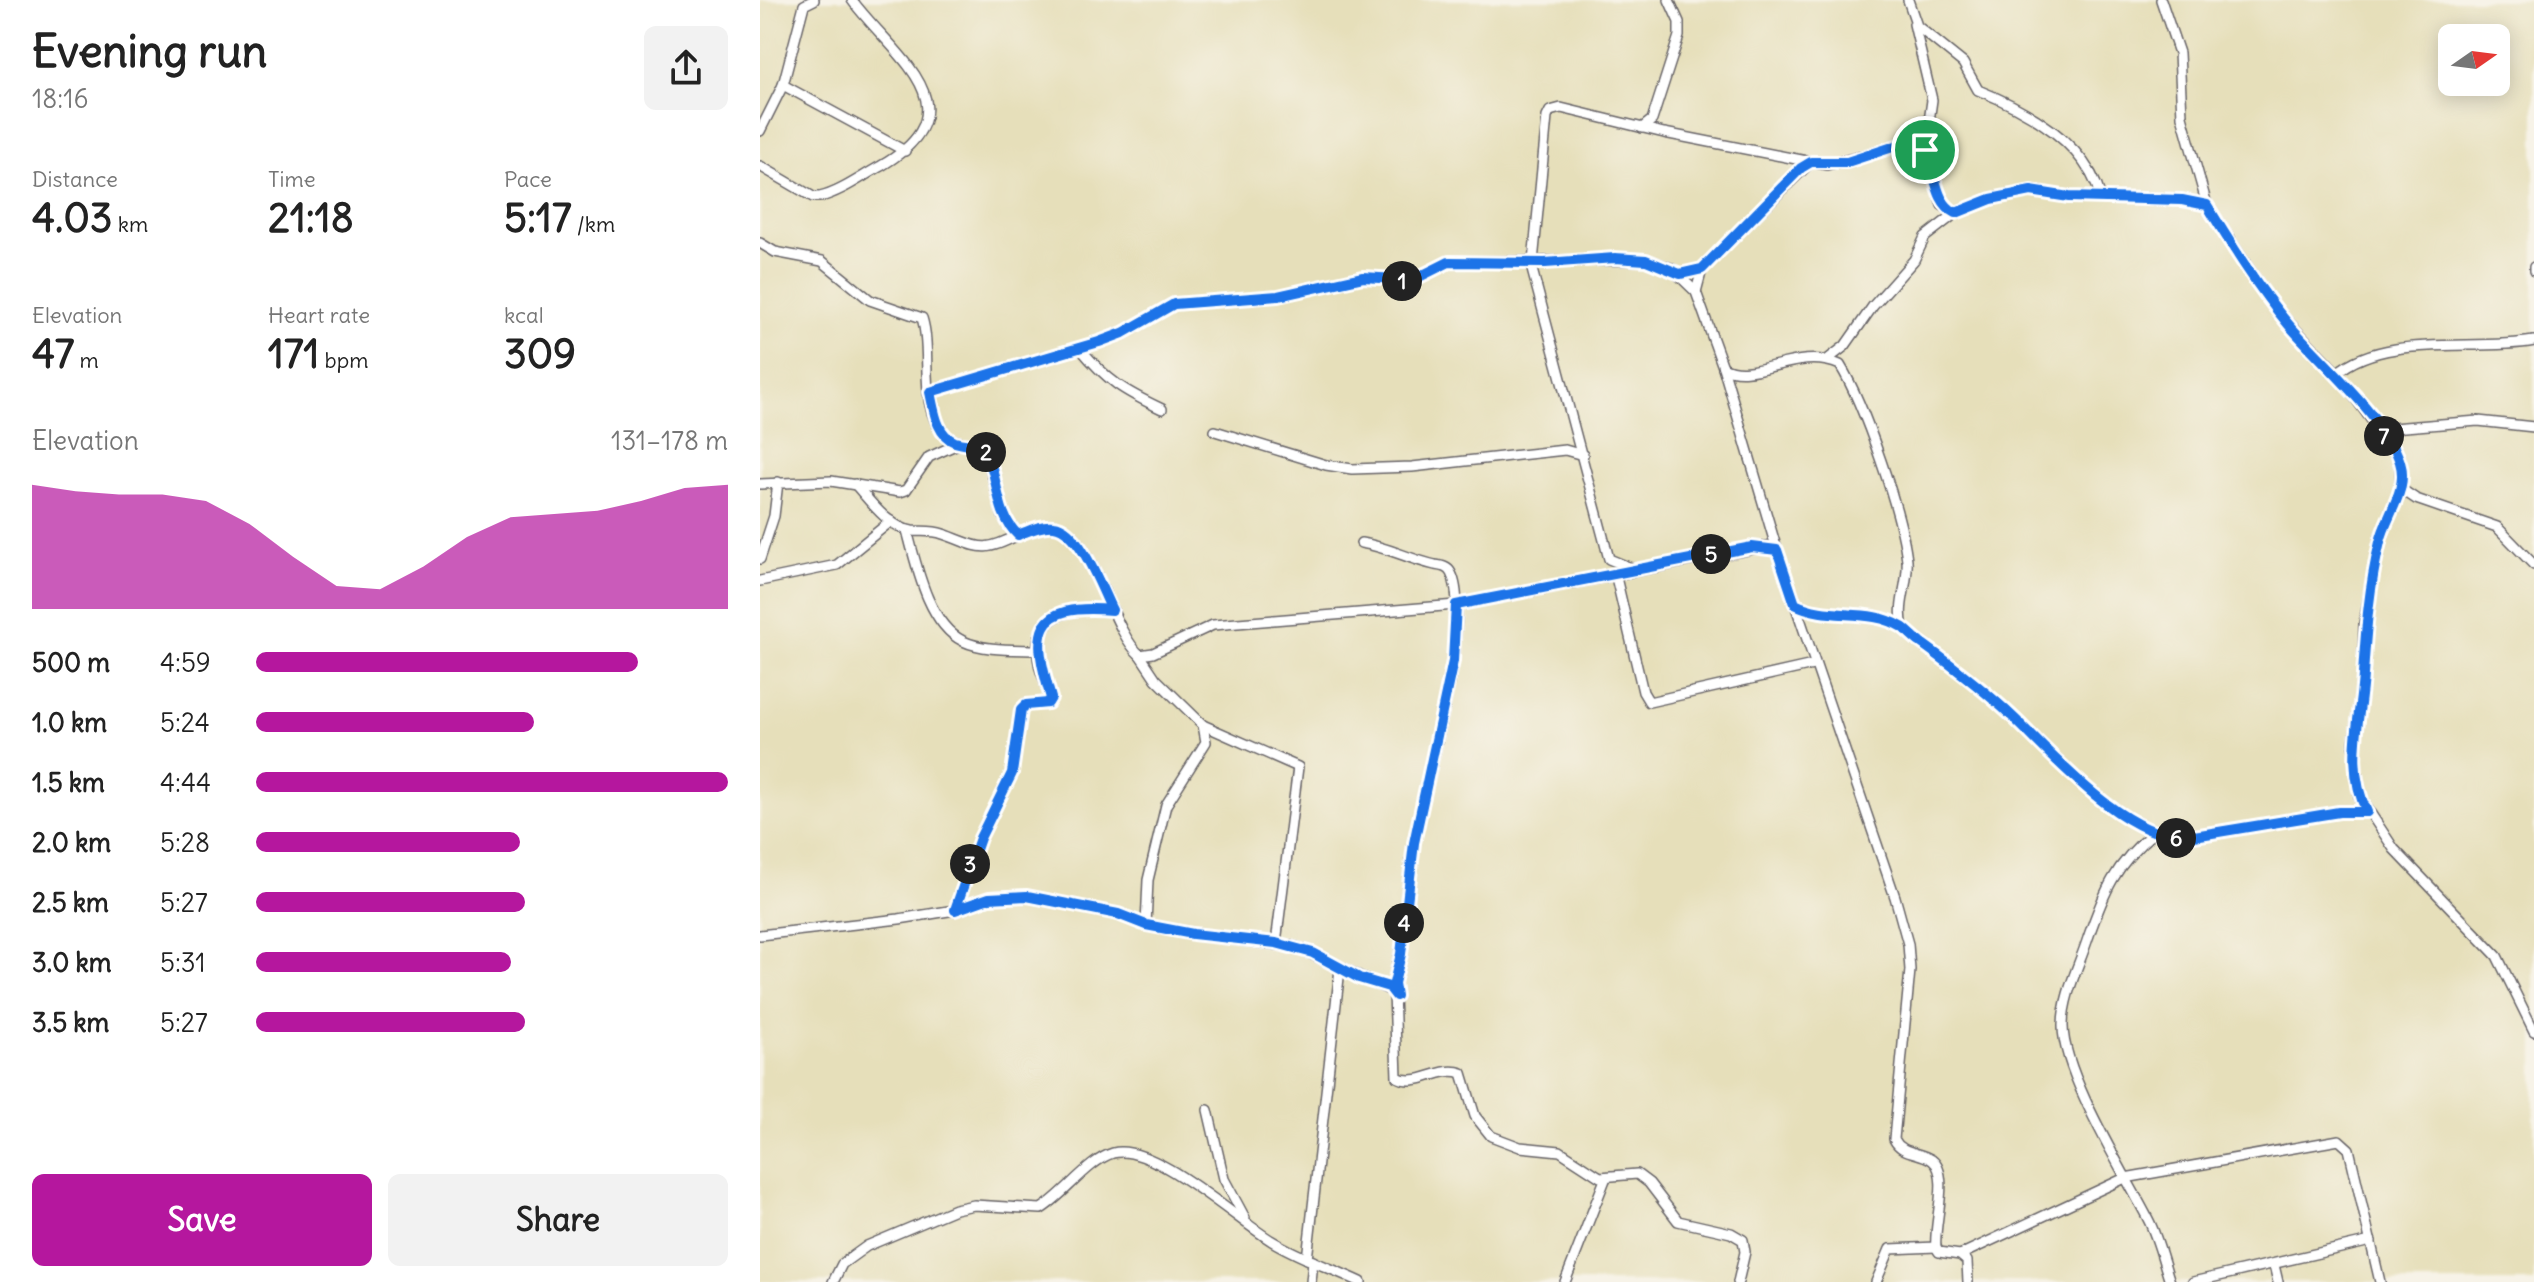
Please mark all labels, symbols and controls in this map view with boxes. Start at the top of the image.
text: Evening run [32,24,267,79]
north arrow [2438,24,2510,96]
map controls [2438,24,2510,96]
button: share [644,26,728,110]
text: 18:16 [32,82,89,115]
pin [1891,116,1959,184]
icon: arrive [1903,128,1947,172]
text: Distance [32,165,118,193]
text: Time [268,165,316,193]
text: Pace [504,165,552,193]
text: 4.03 [32,193,112,243]
text: 21:18 [268,193,354,243]
text: 5:17 [504,193,572,243]
text: km [112,210,148,238]
text: /km [572,210,615,238]
pin: 1 [1382,261,1422,301]
text: 1 [1398,267,1406,295]
text: Elevation [32,301,122,329]
text: Heart rate [268,301,370,329]
text: kcal [504,301,544,329]
text: 47 [32,329,74,379]
text: 171 [268,329,319,379]
text: 309 [504,329,576,379]
text: m [74,346,99,374]
text: bpm [319,346,369,374]
pin: 7 [2364,416,2404,456]
text: 7 [2379,422,2389,450]
text: Elevation [32,424,139,457]
text: 131–178 m [611,424,728,457]
pin: 2 [966,432,1006,472]
text: 2 [980,438,992,466]
pin: 5 [1691,534,1731,574]
text: 5 [1705,540,1717,568]
text: 500 m [32,646,110,679]
text: 4:59 [160,646,211,679]
text: 1.0 km [32,706,107,739]
text: 5:24 [160,706,210,739]
text: 1.5 km [32,766,105,799]
text: 4:44 [160,766,211,799]
pin: 6 [2156,818,2196,858]
text: 6 [2170,824,2182,852]
text: 2.0 km [32,826,111,859]
text: 5:28 [160,826,210,859]
pin: 3 [950,844,990,884]
text: 3 [964,850,976,878]
text: 2.5 km [32,886,109,919]
text: 5:27 [160,886,208,919]
pin: 4 [1384,903,1424,943]
text: 4 [1398,909,1410,937]
text: 3.0 km [32,946,112,979]
text: 5:31 [160,946,206,979]
text: 3.5 km [32,1006,109,1039]
text: 5:27 [160,1006,208,1039]
button: Save [32,1174,372,1266]
button: Share [388,1174,728,1266]

